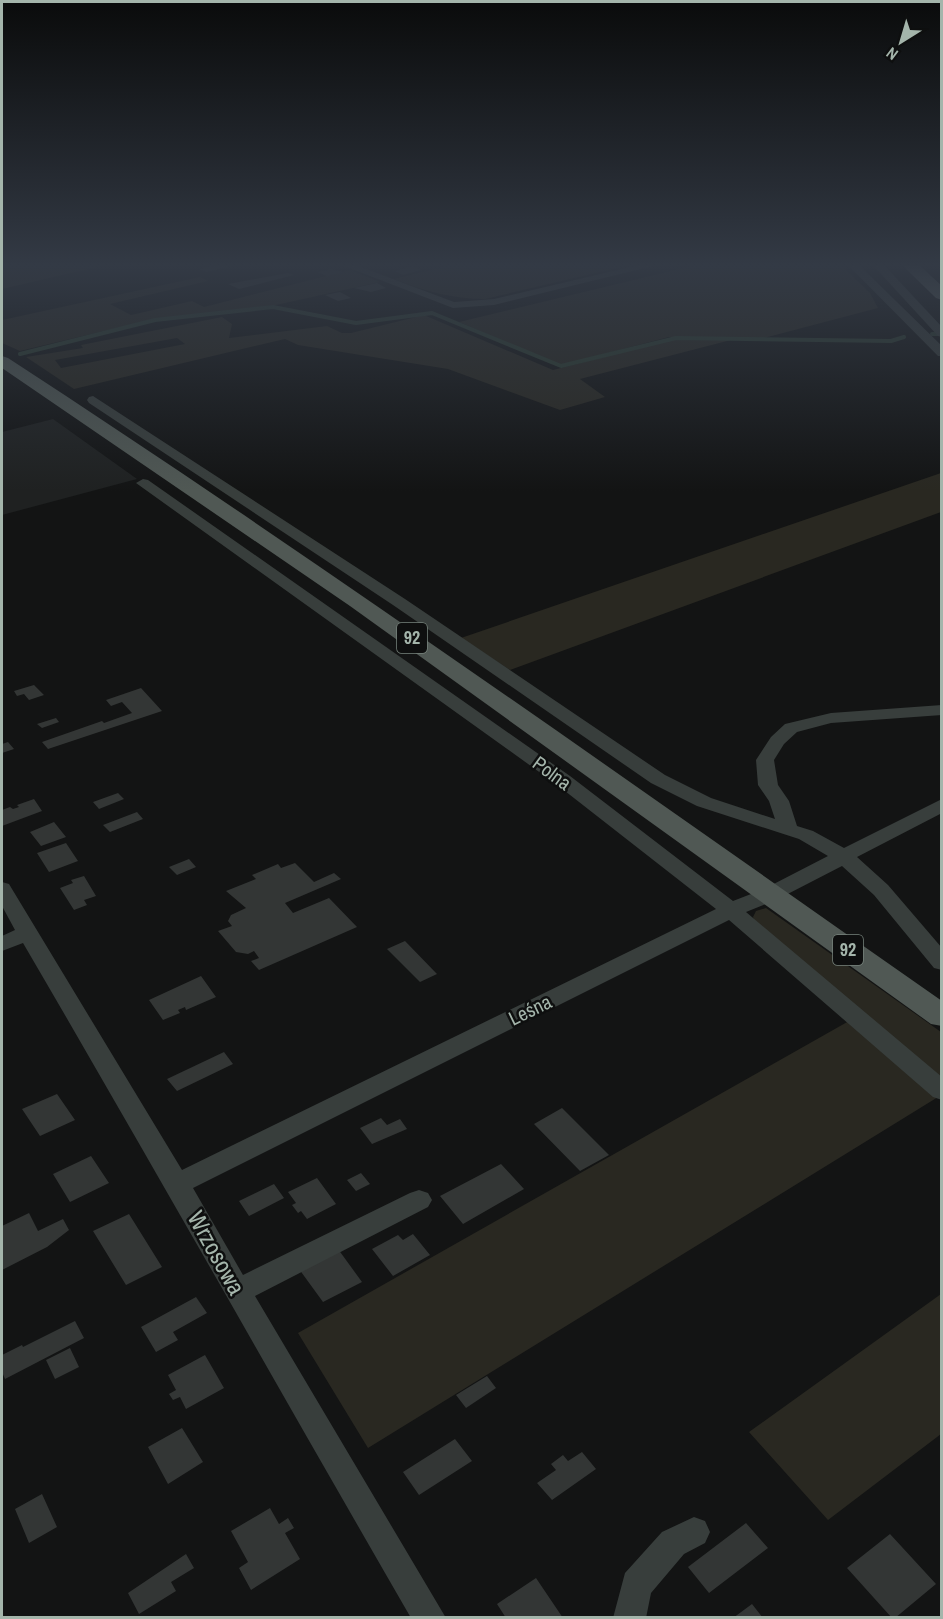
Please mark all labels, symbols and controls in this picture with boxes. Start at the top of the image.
north arrow [871,12,931,72]
text: N [882,42,902,66]
road number: 92 [397,623,427,653]
street label: Polna [527,749,577,796]
road number: 92 [833,935,863,965]
street label: Leśna [504,988,556,1031]
street label: Wrzosowa [181,1205,253,1300]

